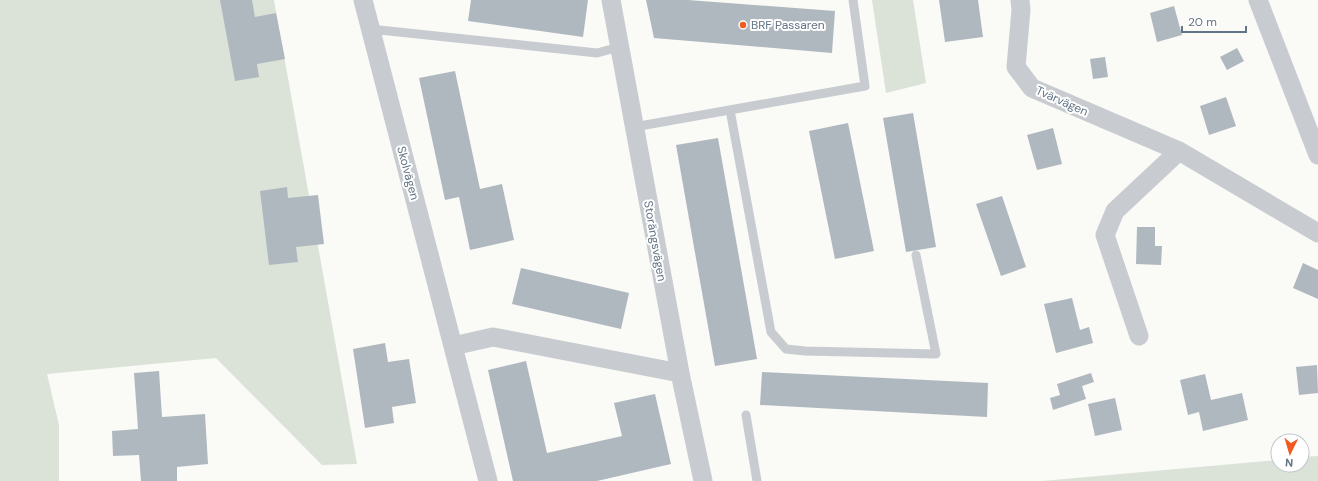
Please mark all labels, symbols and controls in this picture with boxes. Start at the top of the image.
scale bar [1182,8,1246,34]
text: 20 m [1188,14,1217,30]
place label: BRF Passaren [751,17,825,33]
marker: BRF Passaren [738,20,748,30]
street label: Tvärvägen [1033,82,1091,120]
street label: Skolvägen [393,144,423,202]
street label: Storängsvägen [640,199,670,283]
north arrow [1270,433,1310,473]
text: N [1285,456,1294,470]

